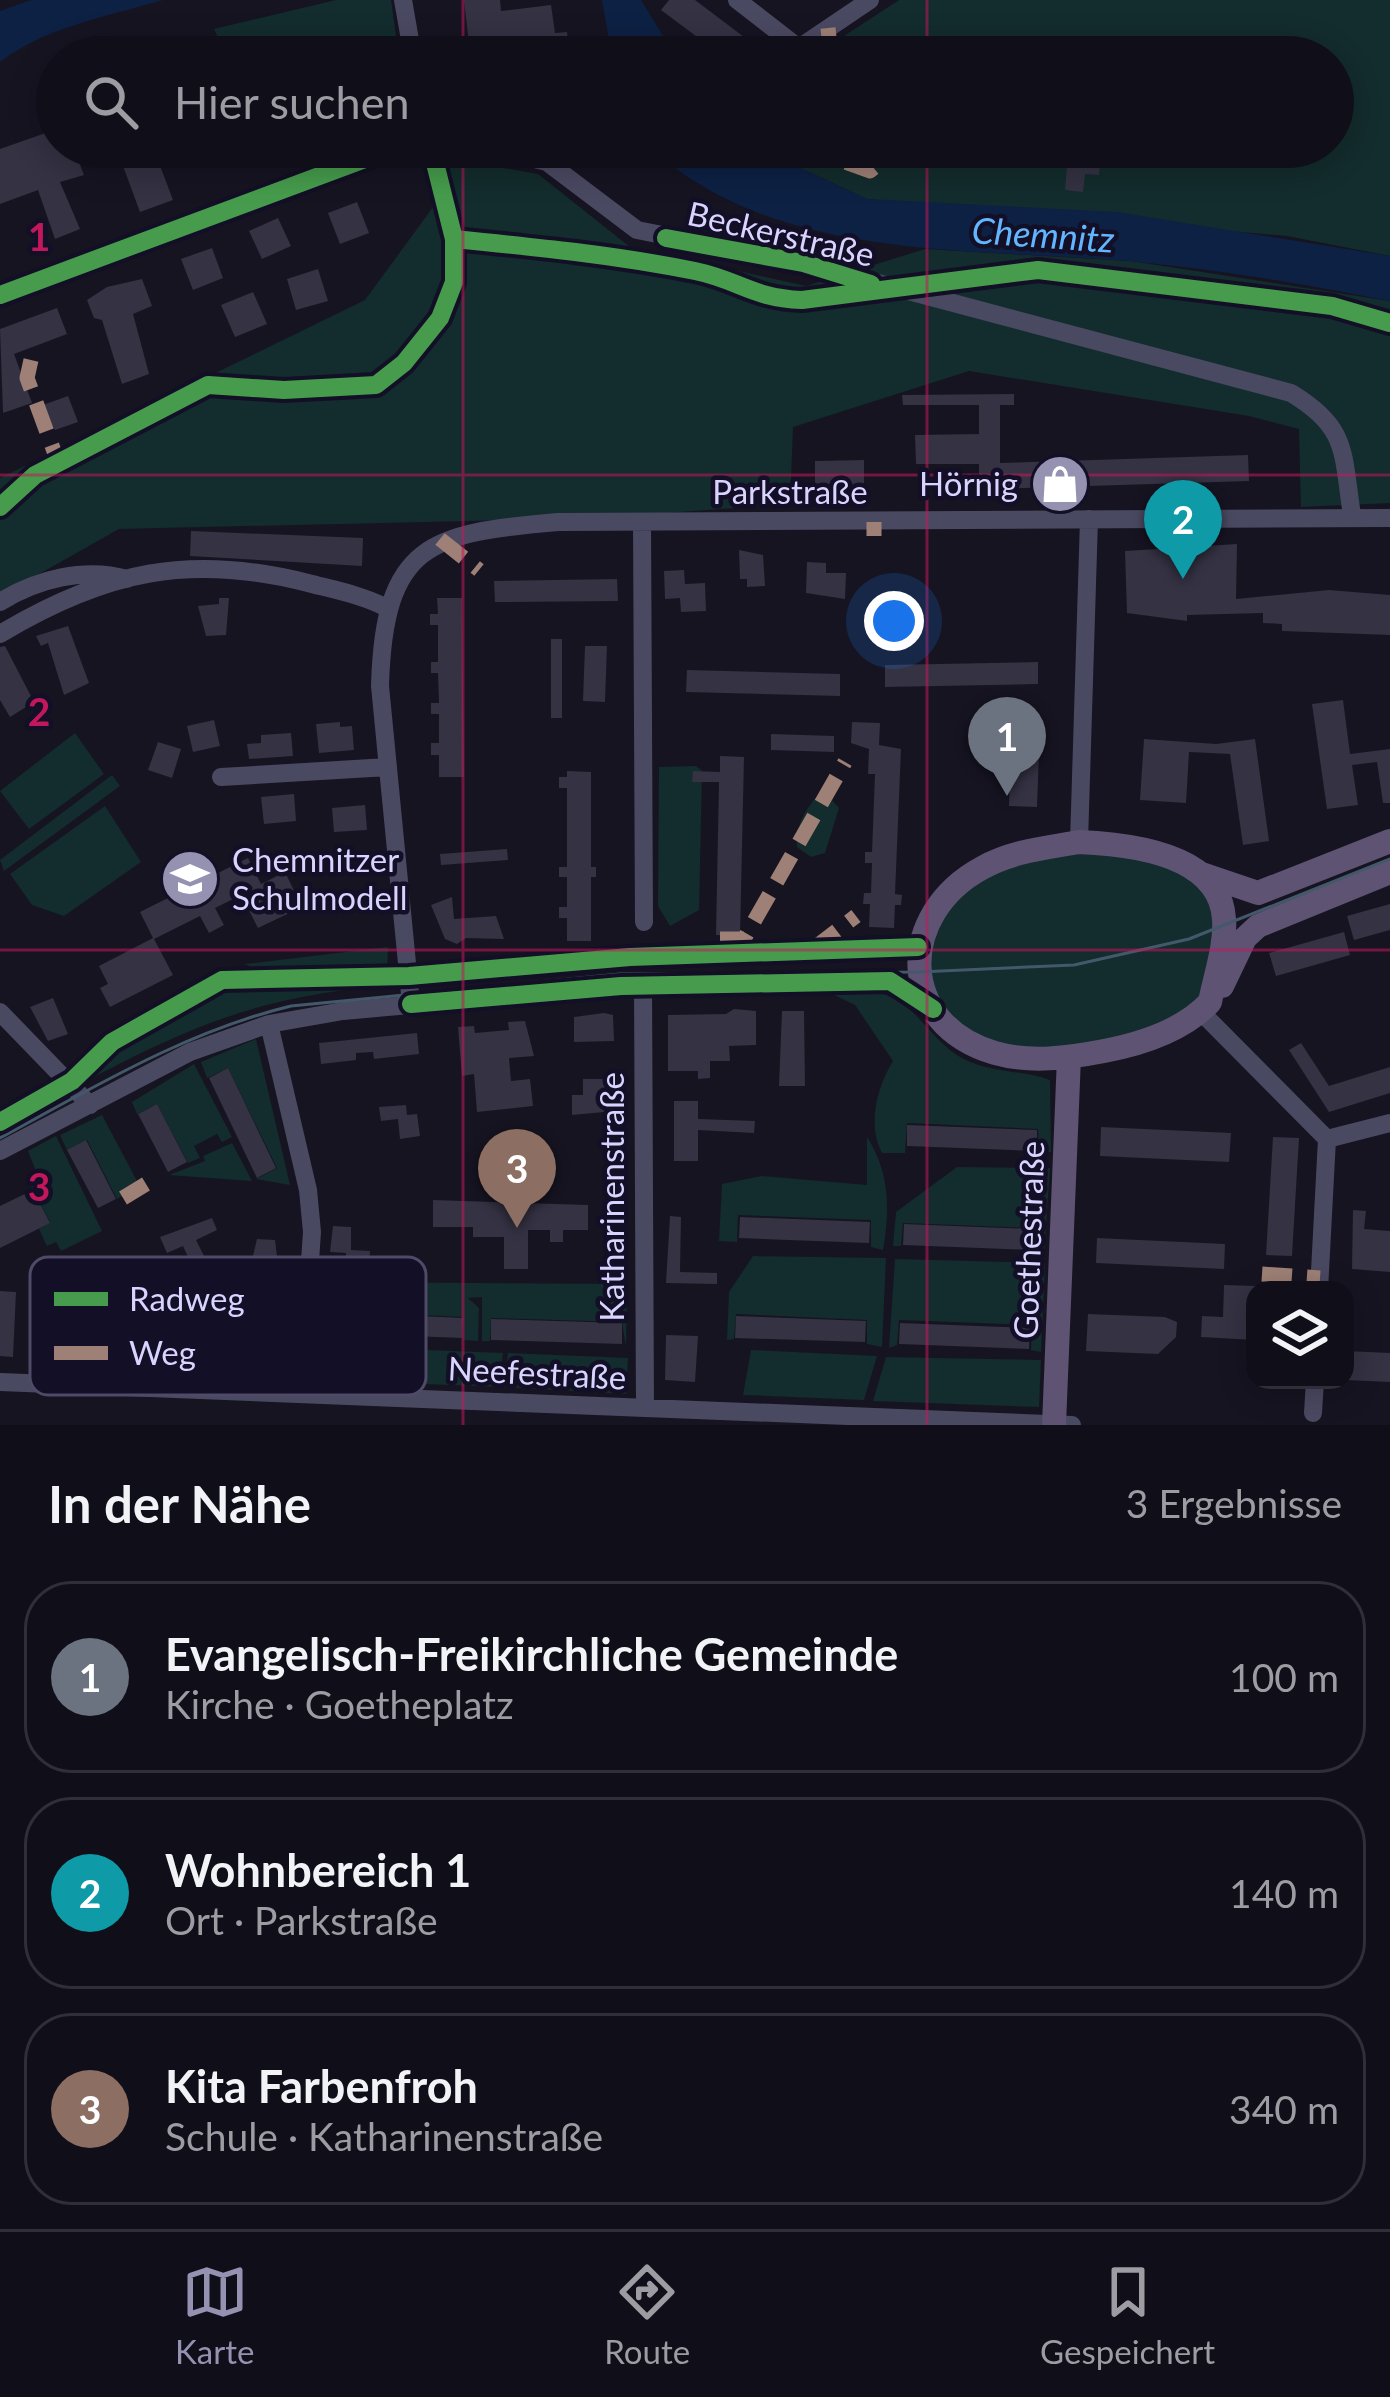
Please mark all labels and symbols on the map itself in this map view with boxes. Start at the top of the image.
street label: Beckerstraße [684,192,878,274]
water label: Chemnitz [970,207,1116,261]
text: 1 [28,213,50,259]
shop icon: Hörnig [1029,453,1091,515]
place label: Hörnig [919,463,1018,503]
street label: Parkstraße [712,471,868,511]
pin: 2 [1144,480,1222,579]
your location [864,591,924,651]
text: 2 [28,688,50,734]
pin: 1 [968,697,1046,796]
place label: Chemnitzer Schulmodell [232,839,408,917]
school or university icon: Chemnitzer Schulmodell [159,848,221,910]
street label: Katharinenstraße [591,1072,631,1322]
pin: 3 [478,1129,556,1228]
street label: Goethestraße [1005,1140,1051,1340]
text: 3 [28,1163,50,1209]
legend [30,1257,426,1395]
text: Radweg [129,1278,245,1318]
text: Weg [129,1332,196,1372]
street label: Neefestraße [447,1347,627,1397]

